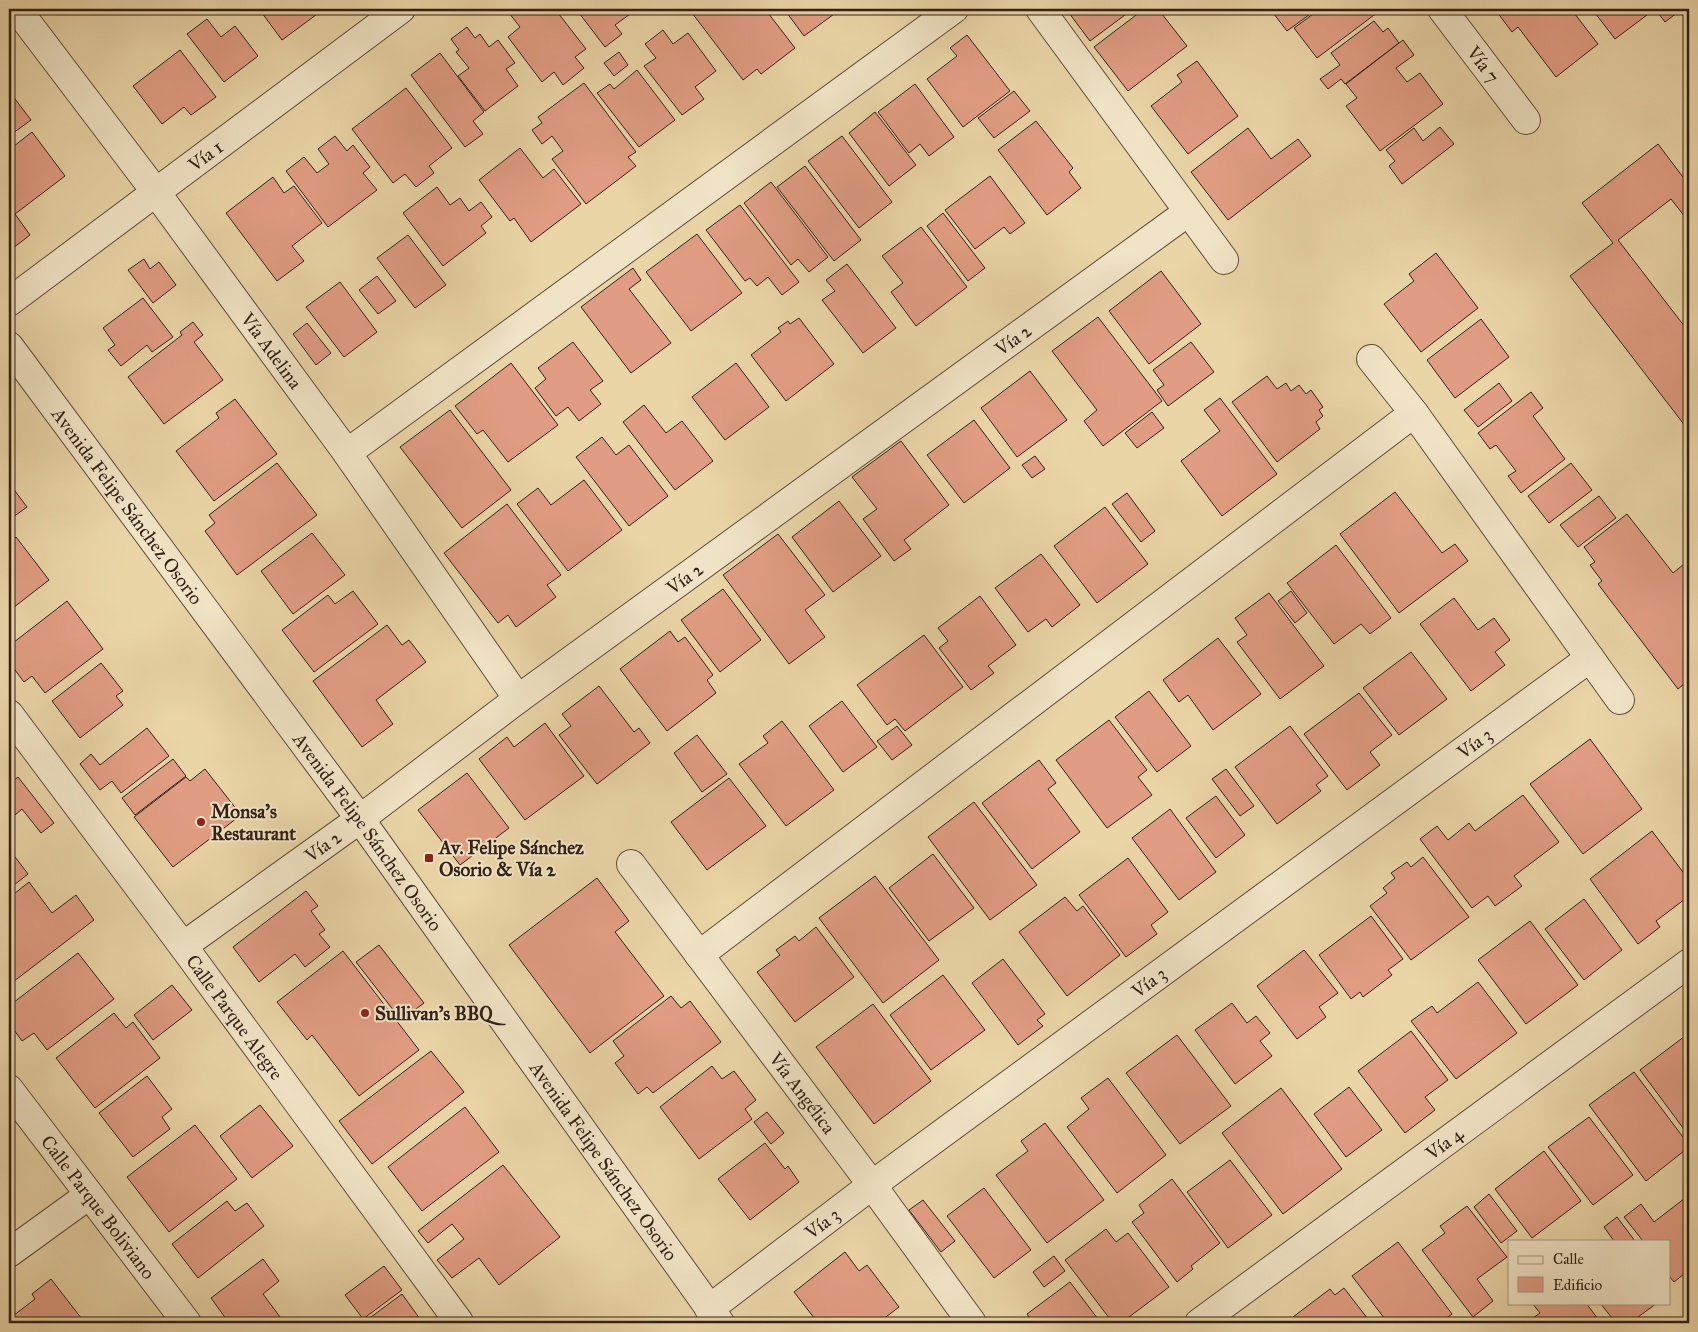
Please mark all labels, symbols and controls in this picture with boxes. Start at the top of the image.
street label: Vía 7 [1461,41,1505,87]
street label: Vía 1 [183,135,227,177]
street label: Vía Adelina [235,307,308,394]
street label: Vía 2 [990,318,1036,361]
street label: Avenida Felipe Sánchez Osorio [46,402,208,609]
street label: Vía 2 [661,557,708,600]
street label: Vía 3 [1452,723,1497,764]
street label: Avenida Felipe Sánchez Osorio [287,728,447,936]
place label: Monsa's Restaurant [211,800,296,845]
marker: Monsa's Restaurant [195,816,207,828]
street label: Vía 2 [300,825,346,868]
place label: Av. Felipe Sánchez Osorio & Vía 2 [437,836,584,881]
marker: Av. Felipe Sánchez Osorio & Vía 2 [423,852,435,864]
street label: Calle Parque Alegre [181,950,288,1084]
street label: Vía 3 [1126,962,1171,1003]
place label: Sullivan's BBQ [375,1002,506,1026]
marker: Sullivan's BBQ [359,1007,371,1019]
street label: Vía Angélica [764,1047,841,1139]
street label: Avenida Felipe Sánchez Osorio [524,1056,683,1265]
street label: Vía 4 [1420,1122,1468,1165]
street label: Calle Parque Boliviano [36,1131,160,1284]
street label: Vía 3 [800,1203,844,1245]
legend [1508,1240,1670,1304]
text: Calle [1553,1250,1584,1268]
text: Edificio [1553,1276,1602,1294]

